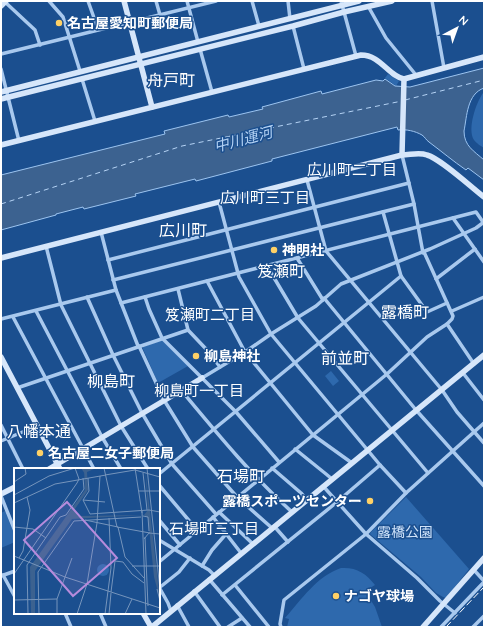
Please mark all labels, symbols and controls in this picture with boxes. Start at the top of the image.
north arrow [437,8,477,48]
text: N [456,13,471,28]
place label: 名古屋愛知町郵便局 [67,14,193,32]
marker: 名古屋愛知町郵便局 [54,18,64,28]
district label: 舟戸町 [147,70,195,90]
water label: 中川運河 [212,121,277,156]
district label: 広川町二丁目 [307,160,397,179]
district label: 広川町三丁目 [220,188,310,207]
district label: 広川町 [159,220,207,240]
place label: 神明社 [282,241,324,259]
marker: 神明社 [269,245,279,255]
district label: 笈瀬町 [257,261,305,281]
district label: 露橋町 [381,302,429,322]
district label: 笈瀬町二丁目 [165,305,255,324]
place label: 柳島神社 [204,347,260,365]
district label: 前並町 [321,348,369,368]
marker: 柳島神社 [191,351,201,361]
district label: 柳島町 [87,371,135,391]
district label: 柳島町一丁目 [154,381,244,400]
district label: 八幡本通 [7,421,71,441]
place label: 名古屋二女子郵便局 [48,444,174,462]
marker: 名古屋二女子郵便局 [35,448,45,458]
district label: 石場町 [217,466,265,486]
inset map [14,468,160,614]
place label: 露橋スポーツセンター [222,492,362,510]
marker: 露橋スポーツセンター [365,496,375,506]
district label: 石場町三丁目 [169,519,259,538]
park label: 露橋公園 [377,523,433,541]
place label: ナゴヤ球場 [344,587,414,605]
marker: ナゴヤ球場 [331,591,341,601]

